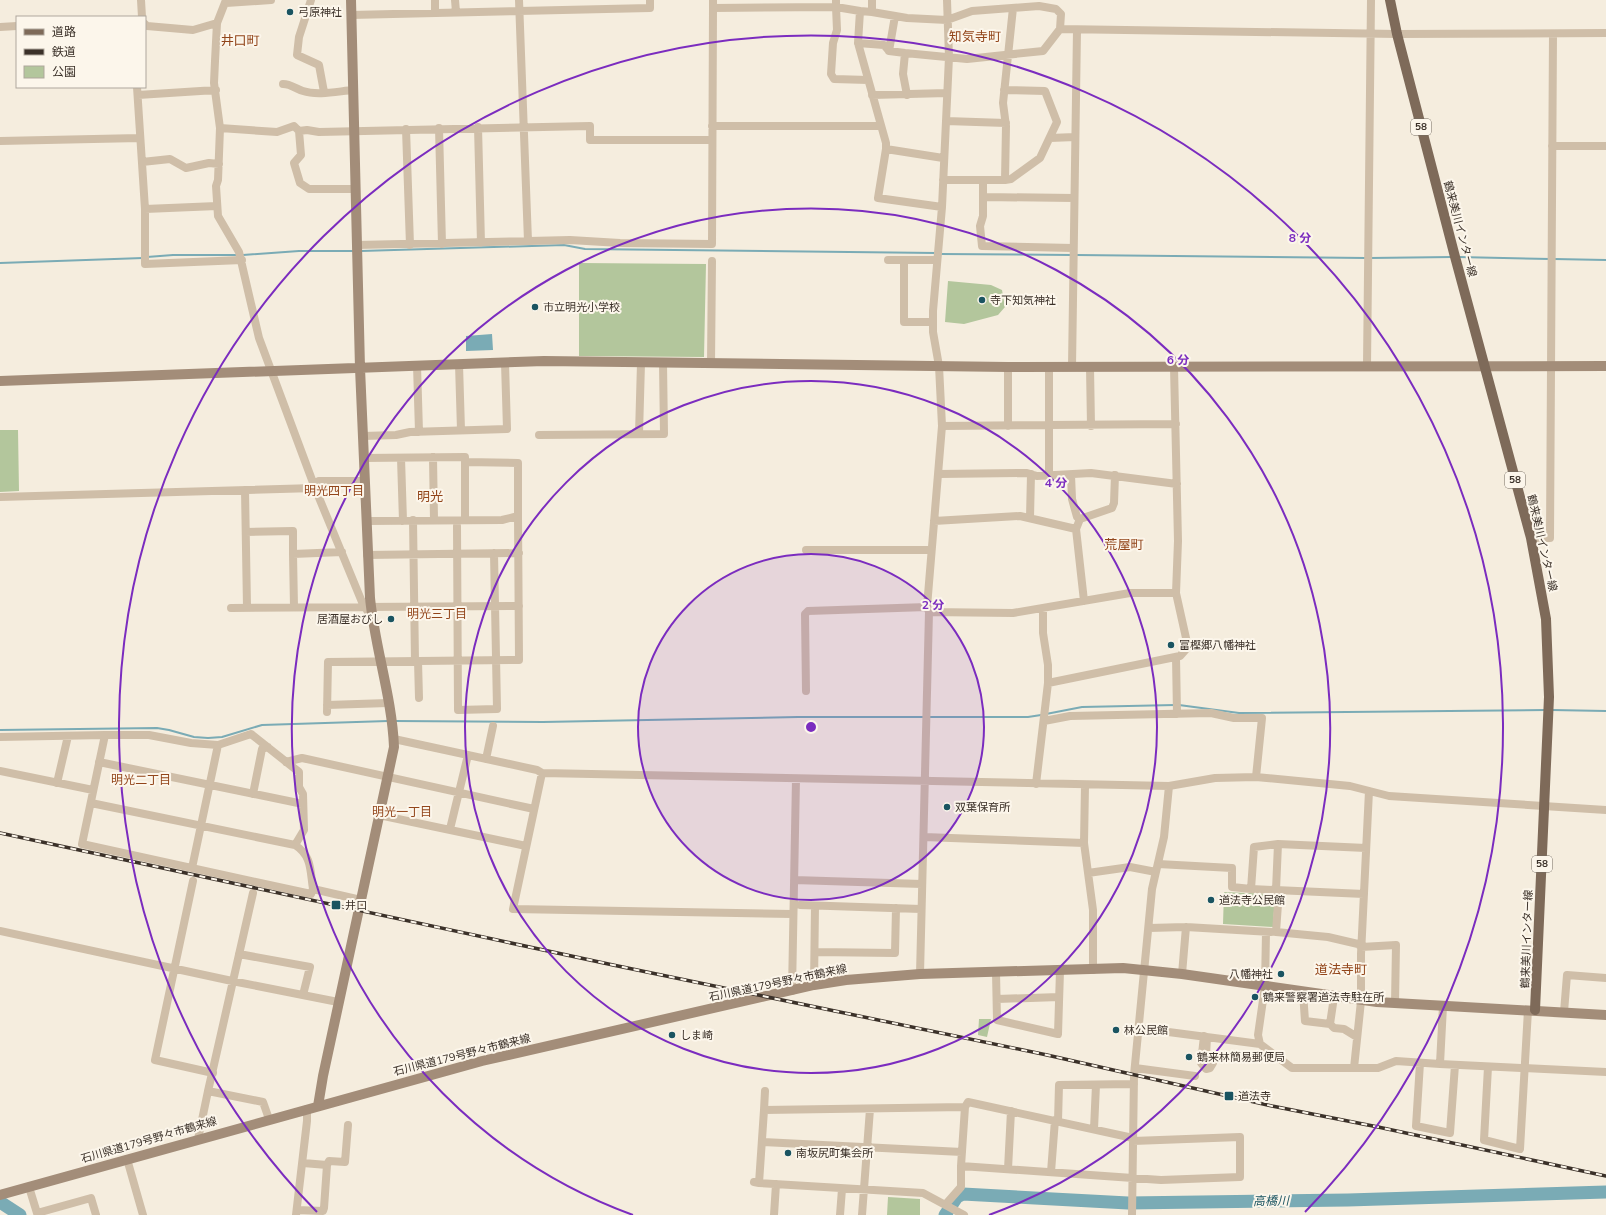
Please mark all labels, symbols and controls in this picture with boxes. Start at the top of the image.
place label: 弓原神社 [298,5,342,20]
marker: 弓原神社 [285,7,295,17]
legend [16,16,146,88]
text: 道路 [52,24,76,40]
district label: 知気寺町 [949,28,1001,46]
district label: 井口町 [220,32,260,50]
text: 鉄道 [52,44,76,60]
text: 公園 [52,64,76,80]
road number: 58 [1411,119,1431,135]
street label: 鶴来美川インター線 [1440,179,1480,279]
text: 8 分 [1289,230,1311,246]
place label: 寺下知気神社 [990,293,1056,308]
marker: 寺下知気神社 [977,295,987,305]
place label: 市立明光小学校 [543,300,620,315]
marker: 市立明光小学校 [530,302,540,312]
text: 6 分 [1167,352,1189,368]
road number: 58 [1505,472,1525,488]
text: 4 分 [1045,475,1067,491]
district label: 明光四丁目 [304,483,364,499]
district label: 明光 [417,488,443,506]
street label: 鶴来美川インター線 [1524,493,1560,593]
district label: 荒屋町 [1104,536,1144,554]
text: 2 分 [922,597,944,613]
district label: 明光三丁目 [407,606,467,622]
place label: 居酒屋おびし [317,612,383,627]
marker: 居酒屋おびし [386,614,396,624]
place label: 富樫郷八幡神社 [1179,638,1256,653]
marker: 富樫郷八幡神社 [1166,640,1176,650]
centre of rings [804,720,818,734]
district label: 明光二丁目 [111,772,171,788]
place label: 双葉保育所 [955,800,1011,815]
marker: 双葉保育所 [942,802,952,812]
district label: 明光一丁目 [372,804,432,820]
road number: 58 [1532,856,1552,872]
street label: 鶴来美川インター線 [1518,889,1536,989]
place label: 道法寺公民館 [1219,893,1285,908]
marker: 道法寺公民館 [1206,895,1216,905]
place label: 井口 [345,898,367,913]
marker: 井口 [330,899,342,911]
street label: 石川県道179号野々市鶴来線 [708,961,848,1005]
district label: 道法寺町 [1315,961,1367,979]
place label: 八幡神社 [1229,967,1273,982]
marker: 八幡神社 [1276,969,1286,979]
place label: 鶴来警察署道法寺駐在所 [1263,990,1385,1005]
marker: 鶴来警察署道法寺駐在所 [1250,992,1260,1002]
place label: 林公民館 [1124,1023,1168,1038]
marker: 林公民館 [1111,1025,1121,1035]
place label: しま崎 [680,1028,713,1043]
marker: しま崎 [667,1030,677,1040]
street label: 石川県道179号野々市鶴来線 [392,1031,532,1079]
place label: 鶴来林簡易郵便局 [1197,1050,1285,1065]
marker: 鶴来林簡易郵便局 [1184,1052,1194,1062]
place label: 道法寺 [1238,1089,1271,1104]
marker: 道法寺 [1223,1090,1235,1102]
street label: 石川県道179号野々市鶴来線 [79,1113,219,1167]
place label: 南坂尻町集会所 [796,1146,874,1161]
marker: 南坂尻町集会所 [783,1148,793,1158]
water label: 高橋川 [1253,1193,1291,1209]

